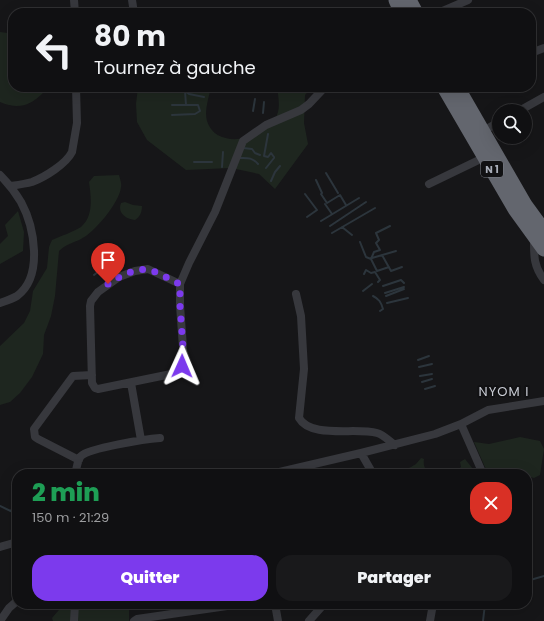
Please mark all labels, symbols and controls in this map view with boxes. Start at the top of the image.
text: 80 m [94,17,166,56]
icon: left [28,24,80,76]
text: Tournez à gauche [94,55,256,80]
map controls [492,104,532,144]
button: search [492,104,532,144]
road number: N 1 [481,161,503,177]
pin [91,243,125,284]
icon: arrive [97,249,119,271]
position arrow [161,345,203,387]
district label: NYOM I [479,382,529,401]
text: 2 min [32,476,100,509]
button: close [470,482,512,524]
text: 150 m · 21:29 [32,508,109,527]
button: Quitter [32,555,268,601]
button: Partager [276,555,512,601]

